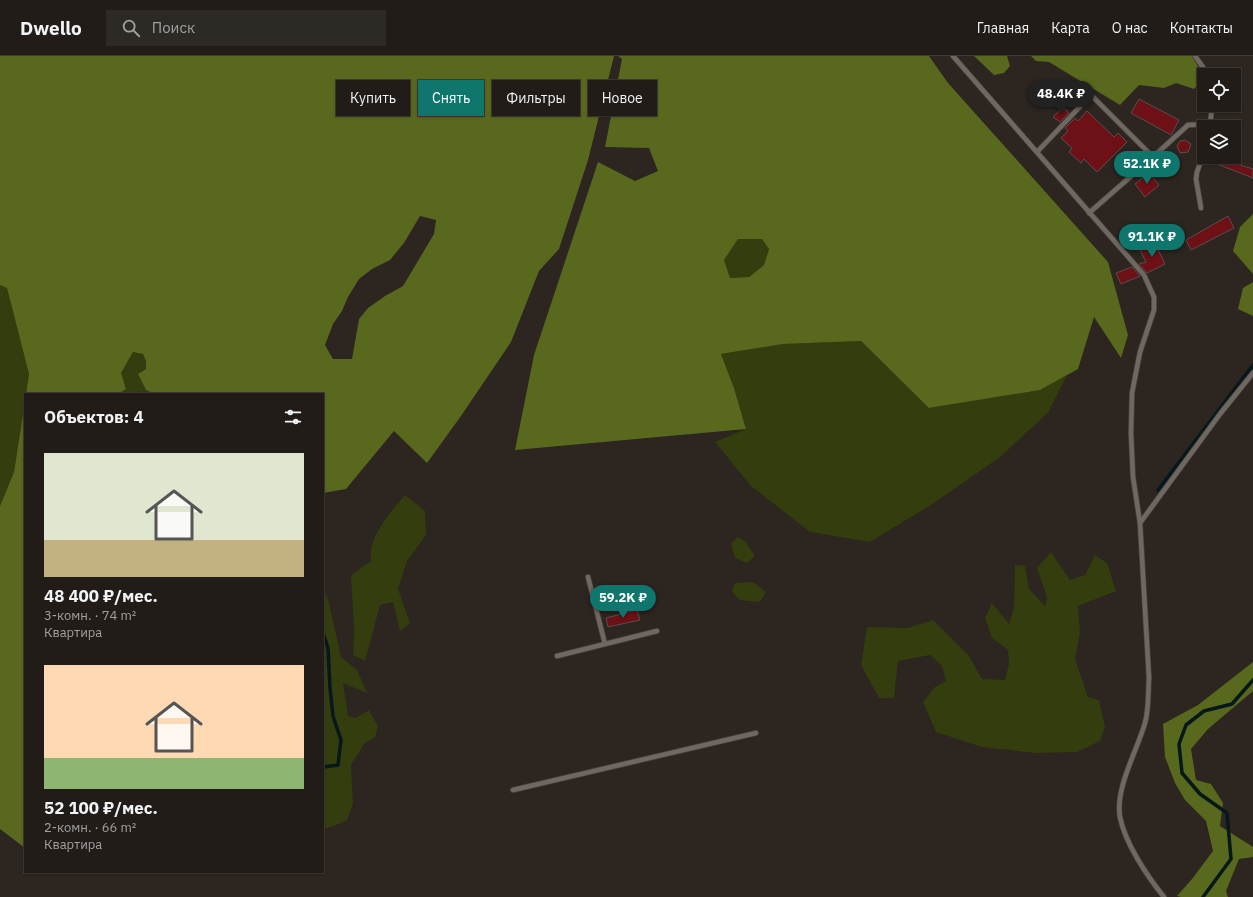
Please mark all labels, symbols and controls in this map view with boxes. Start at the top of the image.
search box [106,10,386,46]
text: Dwello [20,16,82,40]
icon: search [120,17,142,39]
text: Поиск [152,18,195,37]
text: Главная [977,19,1029,37]
text: Карта [1051,19,1090,37]
text: О нас [1112,19,1148,37]
text: Контакты [1170,19,1233,37]
map controls [1197,68,1241,164]
button: locate [1197,68,1241,112]
chip: Купить [336,80,410,116]
chip: Снять [418,80,484,116]
chip: Фильтры [492,80,580,116]
chip: Новое [588,80,657,116]
pin: 48.4K ₽ [1024,81,1098,115]
text: 48.4K ₽ [1037,85,1085,102]
button: layers [1197,120,1241,164]
pin: 52.1K ₽ [1110,151,1184,185]
text: 52.1K ₽ [1123,155,1171,172]
pin: 91.1K ₽ [1115,224,1189,258]
text: 91.1K ₽ [1128,228,1176,245]
text: Объектов: 4 [44,406,144,428]
icon: filters [282,406,304,428]
icon: home [138,479,210,551]
text: 48 400 ₽/мес. [44,585,158,607]
pin: 59.2K ₽ [586,585,660,619]
text: 59.2K ₽ [599,589,647,606]
text: 3-комн. · 74 m² [44,607,136,624]
text: Квартира [44,624,102,641]
icon: home [138,691,210,763]
text: 52 100 ₽/мес. [44,797,158,819]
text: 2-комн. · 66 m² [44,819,136,836]
text: Квартира [44,836,102,853]

